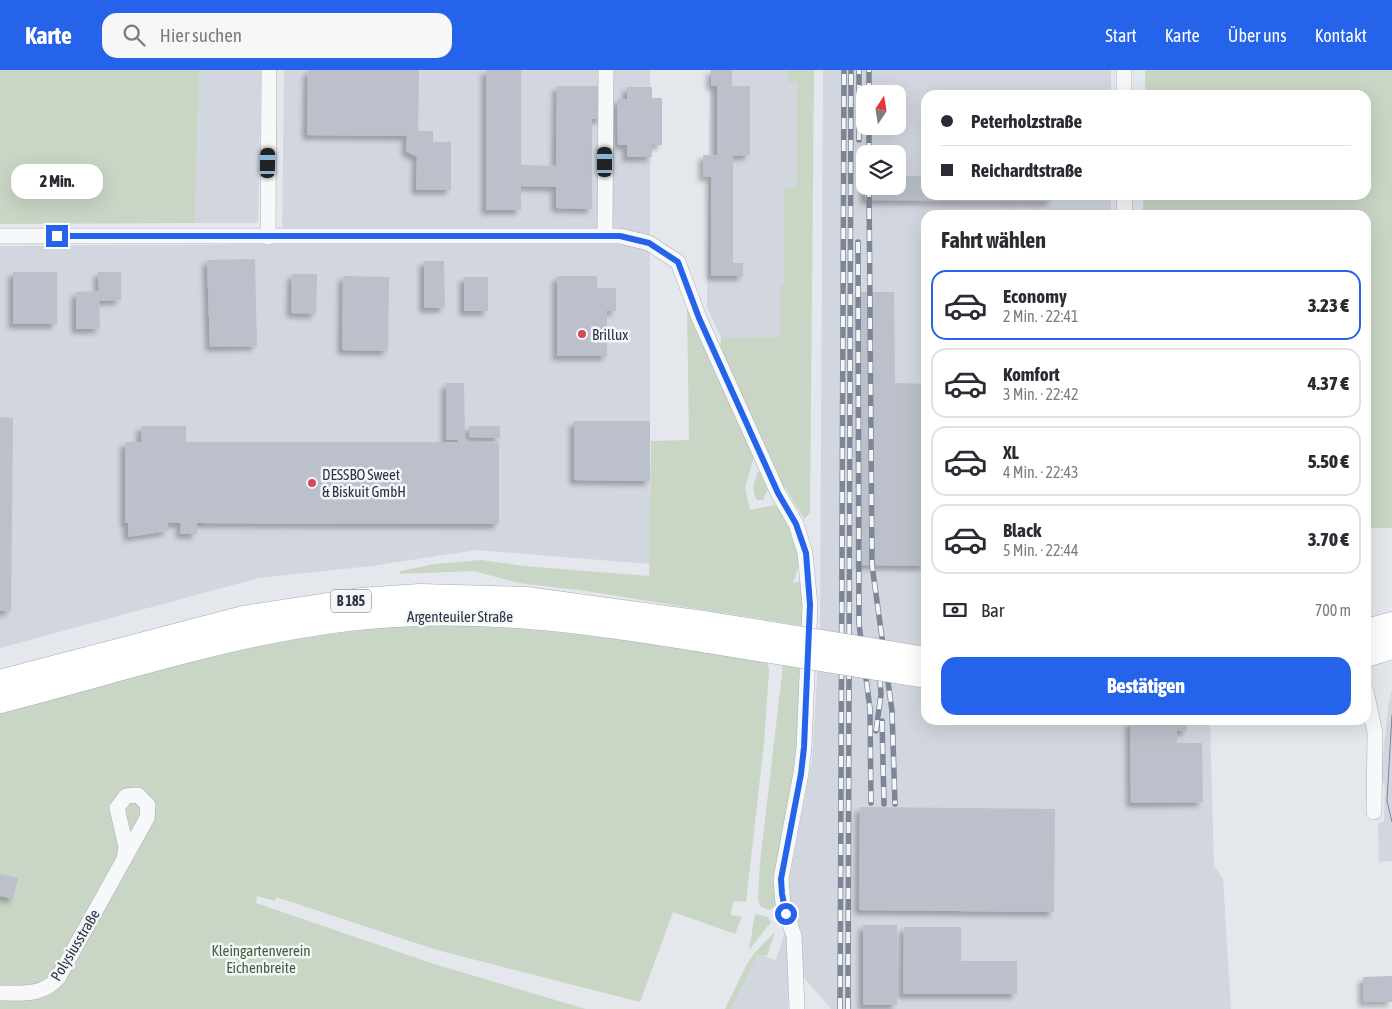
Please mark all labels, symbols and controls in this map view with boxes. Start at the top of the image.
search box [102,13,452,58]
icon: search [120,21,148,49]
text: Karte [25,22,72,49]
text: Hier suchen [160,24,242,46]
text: Start [1105,25,1137,46]
text: Karte [1165,25,1200,46]
text: Über uns [1228,25,1287,46]
text: Kontakt [1315,25,1367,46]
north arrow [856,85,906,135]
map controls [856,85,906,195]
text: Peterholzstraße [971,110,1082,132]
button: layers [856,145,906,195]
car [597,147,612,177]
car [260,148,275,178]
text: Reichardtstraße [971,159,1082,181]
callout: 2 Min. [11,164,103,198]
text: 2 Min. [40,172,74,190]
route end [46,225,68,247]
text: Fahrt wählen [941,227,1046,253]
icon: car [943,283,988,328]
text: Economy [1003,285,1067,307]
text: 3.23 € [1308,294,1349,316]
text: 2 Min. · 22:41 [1003,307,1078,325]
place label: Brillux [592,326,628,343]
marker: Brillux [576,328,588,340]
icon: car [943,361,988,406]
text: Komfort [1003,363,1060,385]
text: 4.37 € [1308,372,1349,394]
text: 3 Min. · 22:42 [1003,385,1078,403]
icon: car [943,439,988,484]
text: XL [1003,441,1019,463]
text: 5.50 € [1308,450,1349,472]
text: 4 Min. · 22:43 [1003,463,1078,481]
place label: DESSBO Sweet & Biskuit GmbH [322,466,406,500]
marker: DESSBO Sweet & Biskuit GmbH [306,477,318,489]
icon: car [943,517,988,562]
text: Black [1003,519,1041,541]
text: 3.70 € [1308,528,1349,550]
text: 5 Min. · 22:44 [1003,541,1078,559]
road number: B 185 [331,590,371,612]
icon: cash [941,596,969,624]
text: Bar [981,599,1004,621]
text: 700 m [1315,601,1351,619]
street label: Argenteuiler Straße [407,608,513,625]
button: Bestätigen [941,657,1351,715]
route start [775,903,797,925]
street label: Polysiusstraße [47,906,103,984]
park label: Kleingartenverein Eichenbreite [211,942,311,976]

